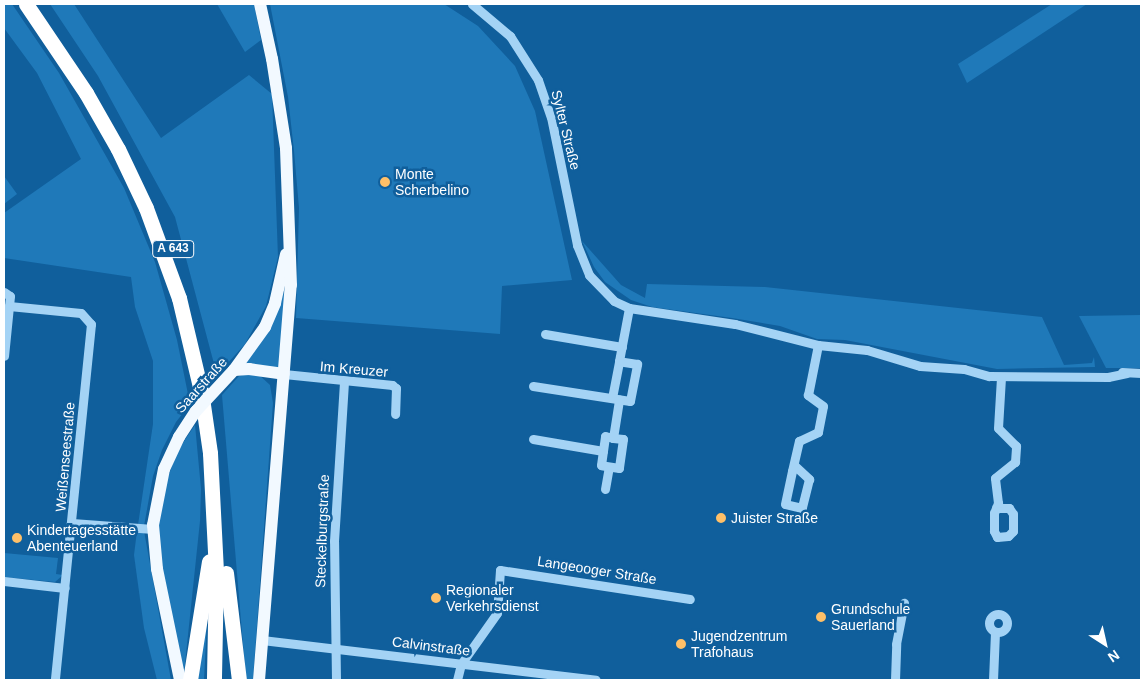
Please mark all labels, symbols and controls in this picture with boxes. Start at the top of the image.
street label: Sylter Straße [548,88,584,172]
place label: Monte Scherbelino [395,166,469,198]
marker: Monte Scherbelino [379,176,391,188]
road number: A 643 [152,240,194,258]
street label: Saarstraße [172,354,230,416]
street label: Im Kreuzer [319,358,389,380]
street label: Weißenseestraße [52,401,78,513]
street label: Steckelburgstraße [312,474,332,588]
place label: Juister Straße [731,510,818,526]
marker: Juister Straße [715,512,727,524]
place label: Kindertagesstätte Abenteuerland [27,522,136,554]
marker: Kindertagesstätte Abenteuerland [11,532,23,544]
street label: Langeooger Straße [536,552,658,588]
place label: Regionaler Verkehrsdienst [446,582,539,614]
marker: Regionaler Verkehrsdienst [430,592,442,604]
place label: Grundschule Sauerland [831,601,910,634]
marker: Grundschule Sauerland [815,611,827,623]
north arrow [1080,619,1130,669]
place label: Jugendzentrum Trafohaus [691,628,788,660]
street label: Calvinstraße [391,633,471,659]
marker: Jugendzentrum Trafohaus [675,638,687,650]
text: N [1105,647,1122,666]

